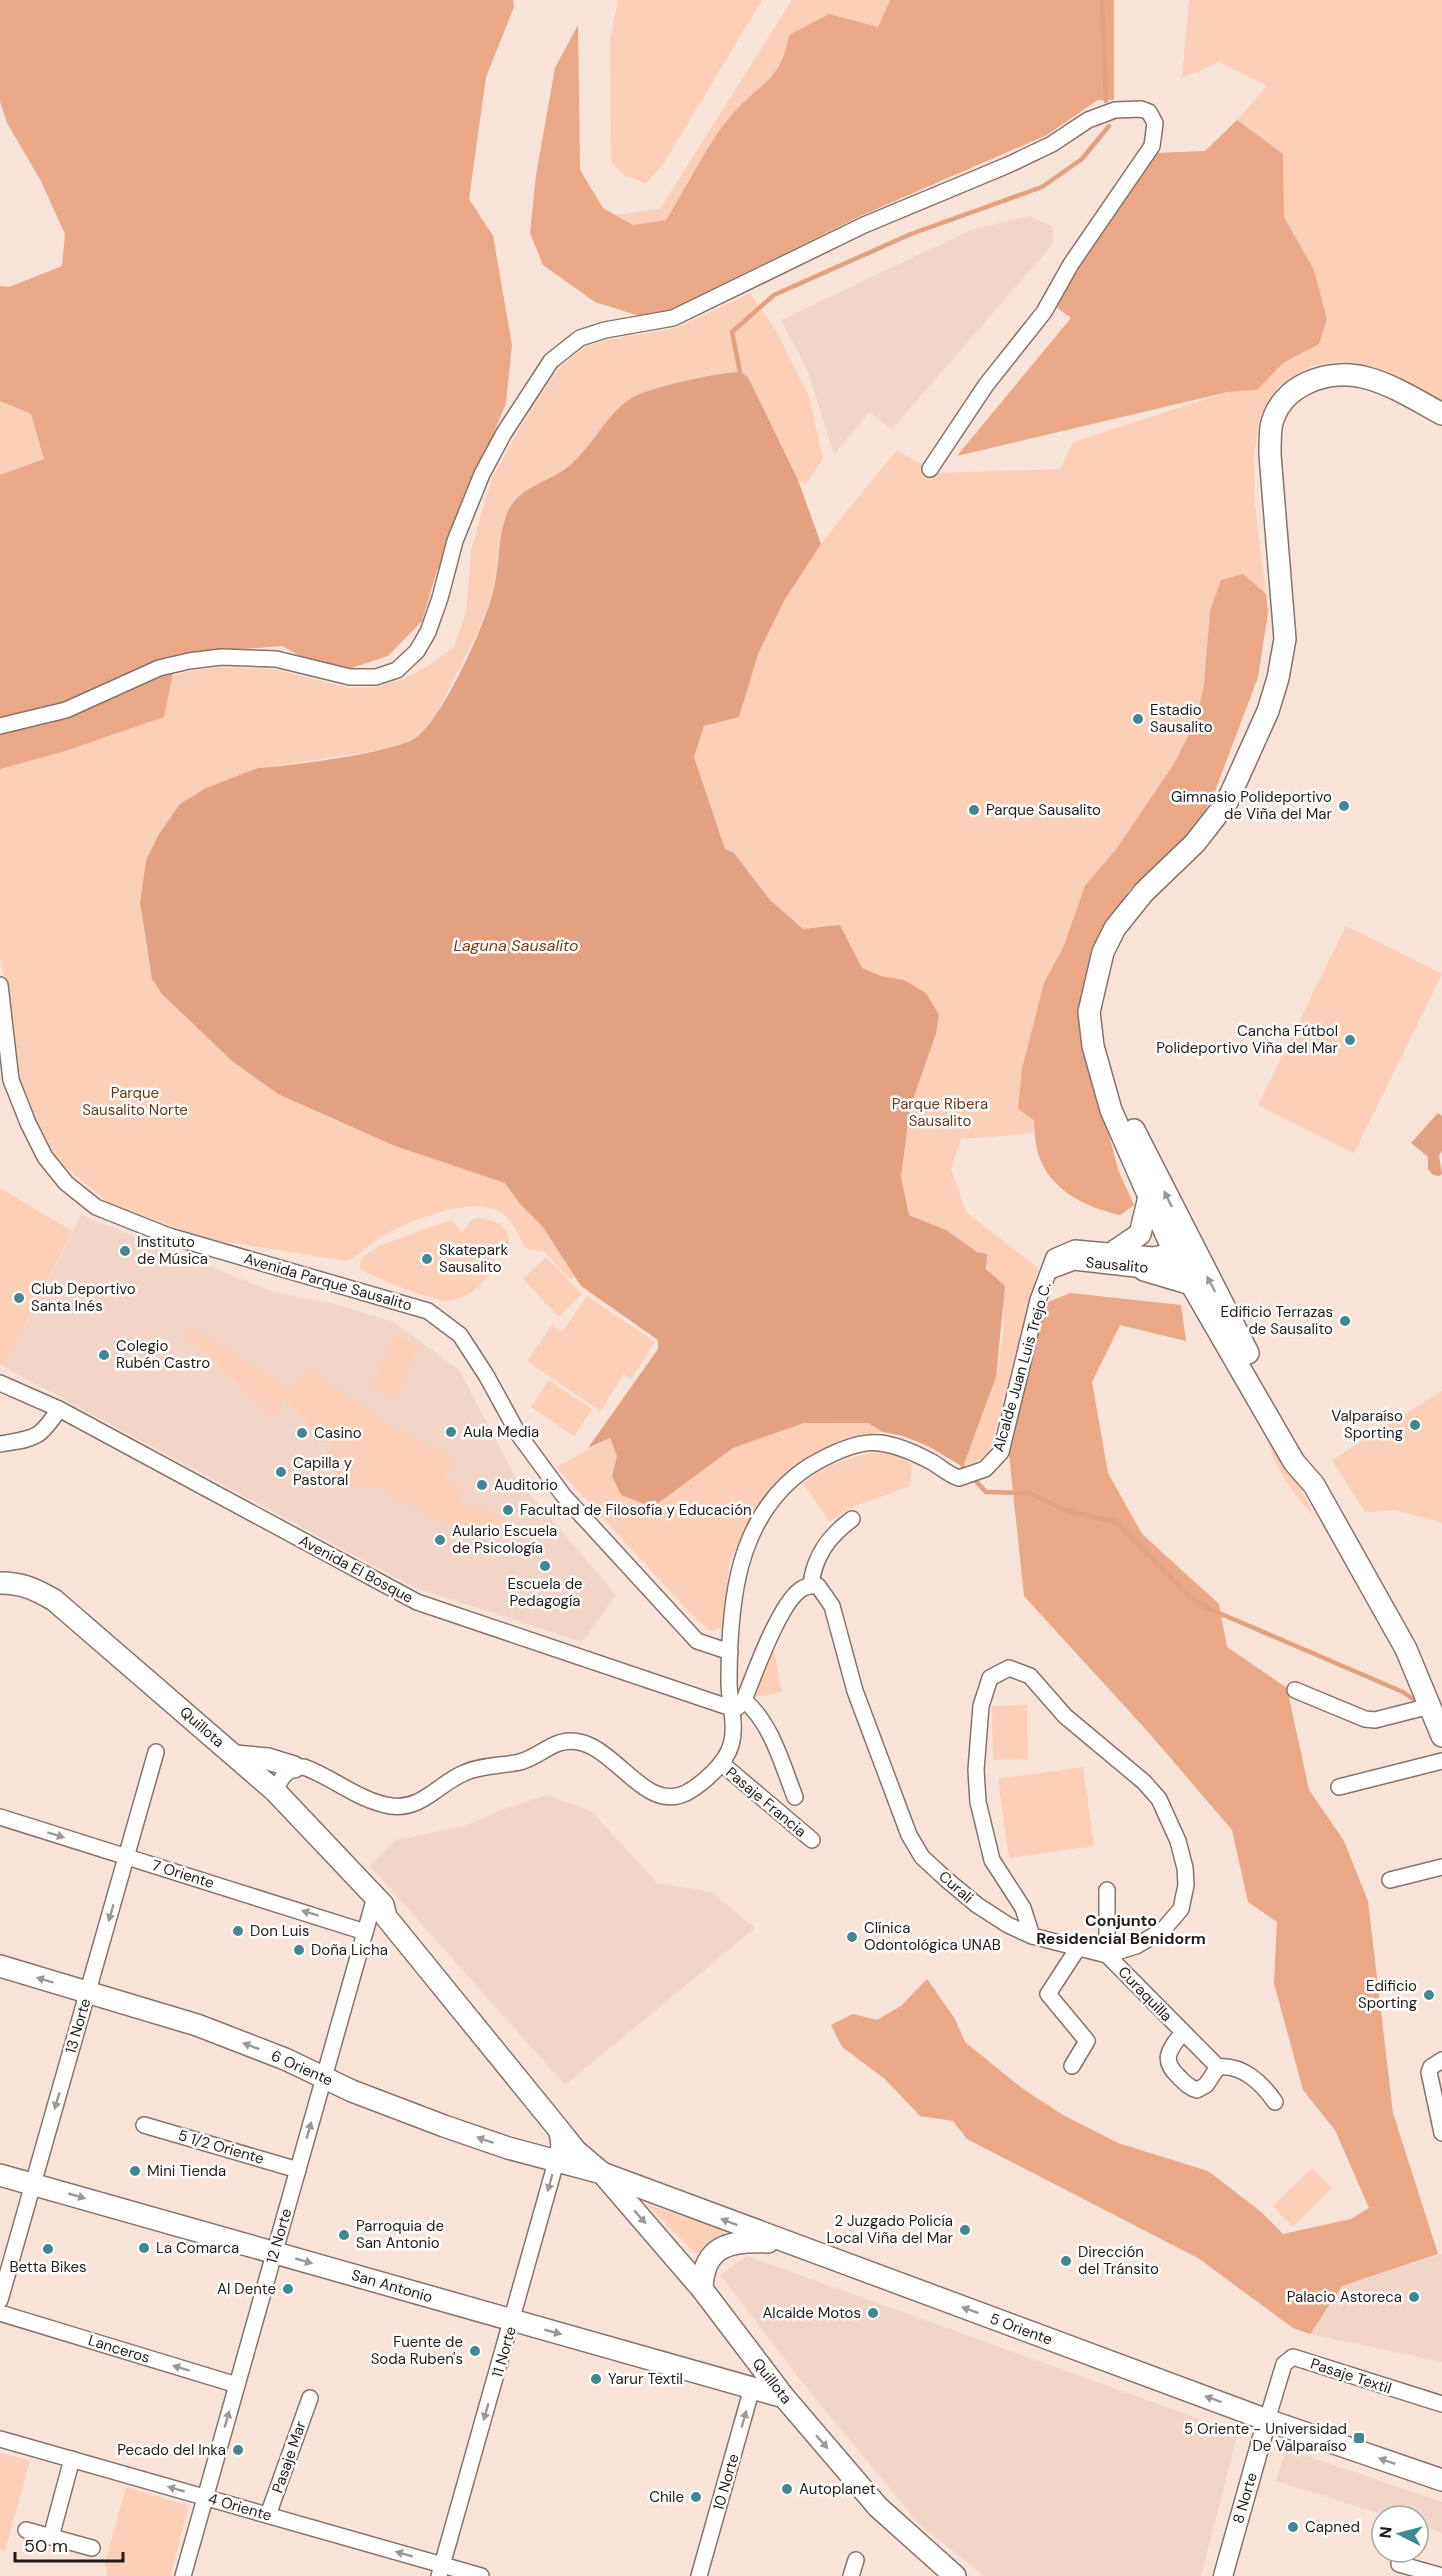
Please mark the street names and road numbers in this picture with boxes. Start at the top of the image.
street label: Avenida Parque Sausalito [242,1248,414,1316]
street label: Sausalito [1085,1252,1149,1278]
street label: Alcalde Juan Luis Trejo C. [988,1280,1056,1454]
street label: Avenida El Bosque [295,1530,417,1608]
street label: Quillota [175,1702,229,1752]
street label: Pasaje Francia [722,1763,810,1841]
street label: 7 Oriente [149,1855,217,1893]
street label: Curali [934,1866,978,1908]
street label: Curaquilla [1114,1962,1176,2026]
street label: 13 Norte [61,1996,95,2056]
street label: 6 Oriente [268,2046,336,2090]
street label: 5 1/2 Oriente [176,2125,266,2169]
street label: 12 Norte [262,2206,296,2266]
street label: San Antonio [349,2265,435,2307]
street label: 5 Oriente [987,2308,1055,2350]
street label: 11 Norte [487,2324,521,2380]
street label: Lanceros [86,2330,152,2368]
street label: Quillota [748,2354,796,2408]
street label: Pasaje Textil [1308,2354,1394,2398]
street label: Pasaje Mar [267,2418,311,2496]
street label: 10 Norte [708,2451,744,2513]
street label: 8 Norte [1228,2470,1262,2526]
street label: 4 Oriente [206,2488,274,2526]

